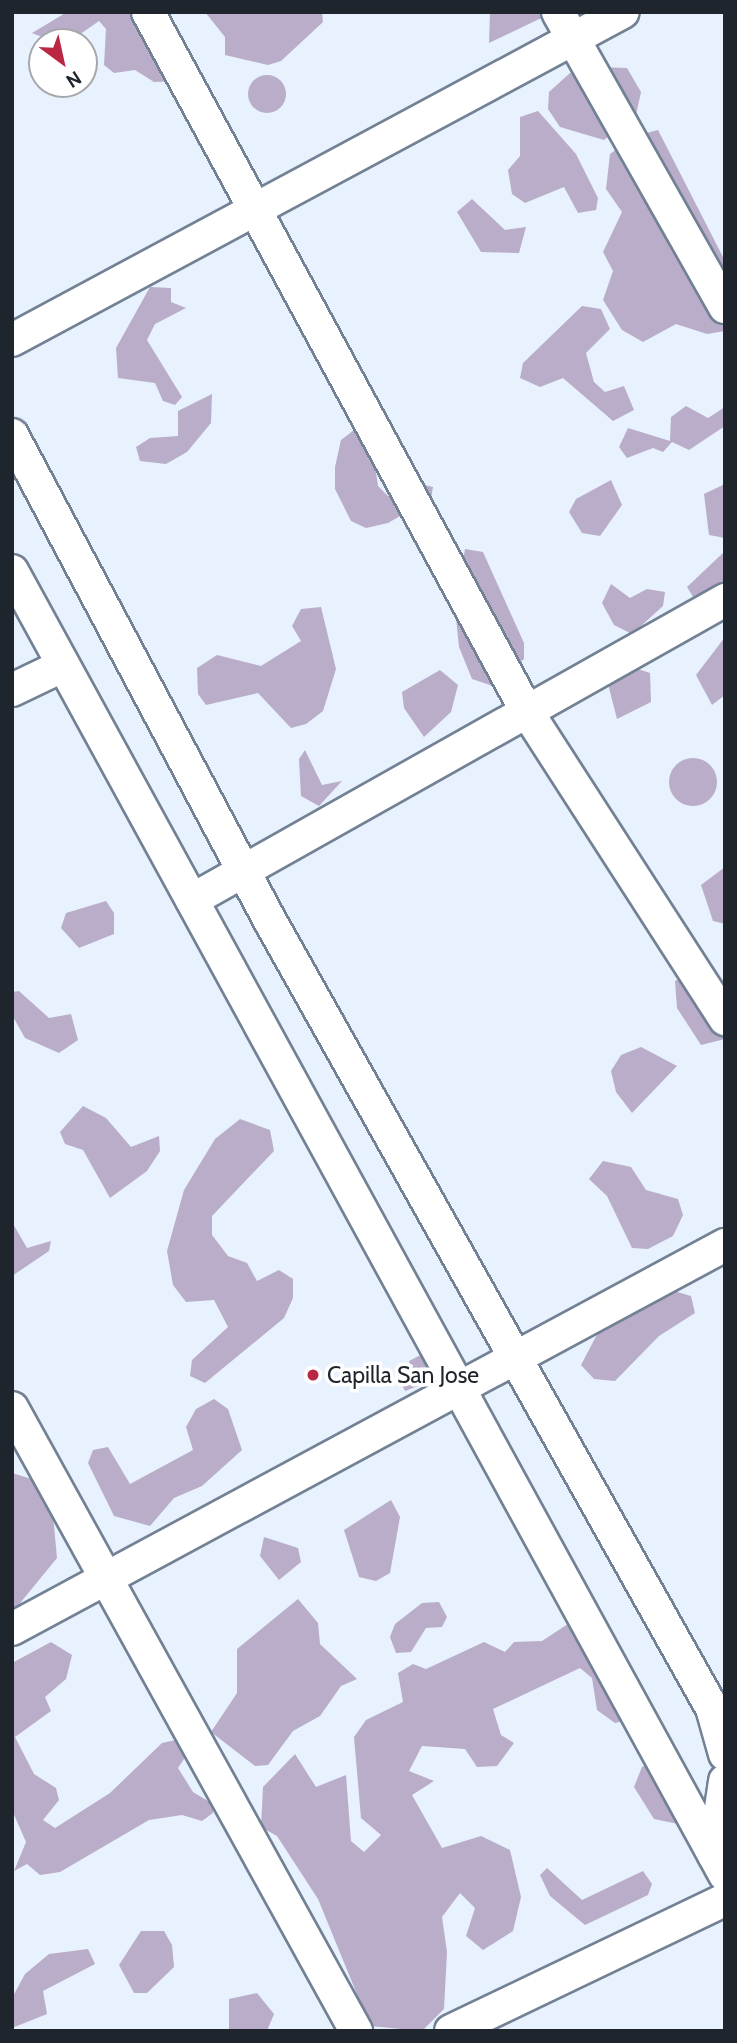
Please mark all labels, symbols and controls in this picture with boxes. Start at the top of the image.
north arrow [28,28,98,98]
text: N [62,66,86,93]
place label: Capilla San Jose [327,1361,479,1389]
marker: Capilla San Jose [305,1367,321,1383]

